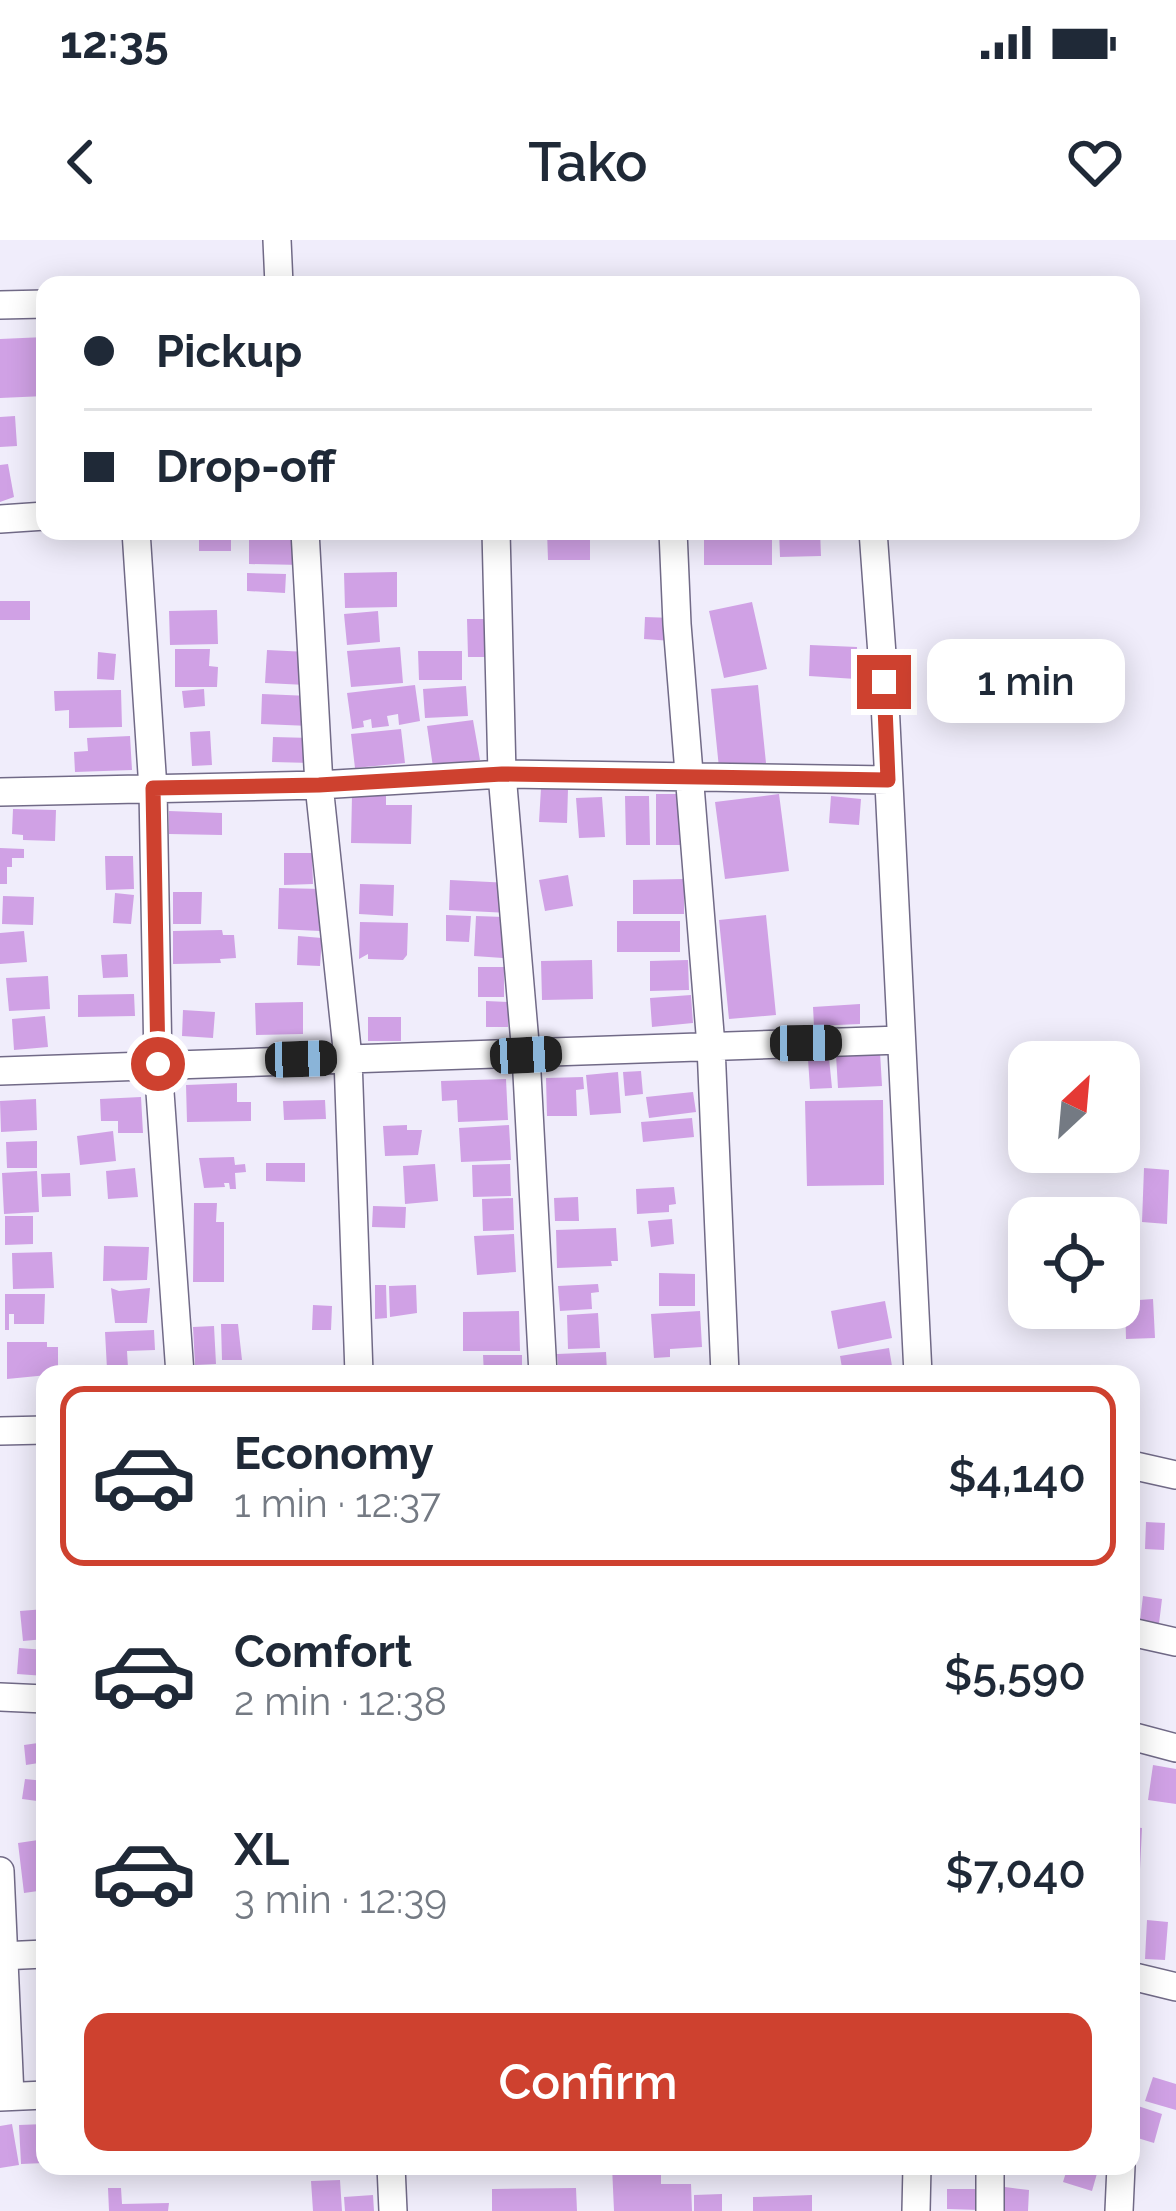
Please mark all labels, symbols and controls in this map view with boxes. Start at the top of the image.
text: 12:35 [60,16,169,69]
icon: back [48,129,114,195]
icon: heart [1062,129,1128,195]
text: Tako [528,130,648,194]
text: Pickup [156,325,302,378]
text: Drop-off [156,440,336,493]
callout: 1 min [926,640,1124,724]
route end [857,655,911,709]
text: 1 min [978,658,1074,704]
car [770,1024,842,1062]
car [489,1035,563,1075]
route start [131,1037,185,1091]
car [264,1040,338,1078]
north arrow [1008,1041,1140,1173]
map controls [1008,1041,1140,1329]
button: locate [1008,1197,1140,1329]
icon: car [90,1422,198,1530]
text: Economy [234,1427,434,1480]
text: $4,140 [948,1450,1086,1503]
text: 1 min · 12:37 [234,1480,441,1526]
icon: car [90,1620,198,1728]
text: Comfort [234,1625,412,1678]
text: $5,590 [944,1648,1086,1701]
text: 2 min · 12:38 [234,1678,447,1724]
icon: car [90,1818,198,1926]
text: XL [234,1823,289,1876]
text: $7,040 [945,1846,1086,1899]
text: 3 min · 12:39 [234,1876,447,1922]
button: Confirm [84,2013,1092,2151]

